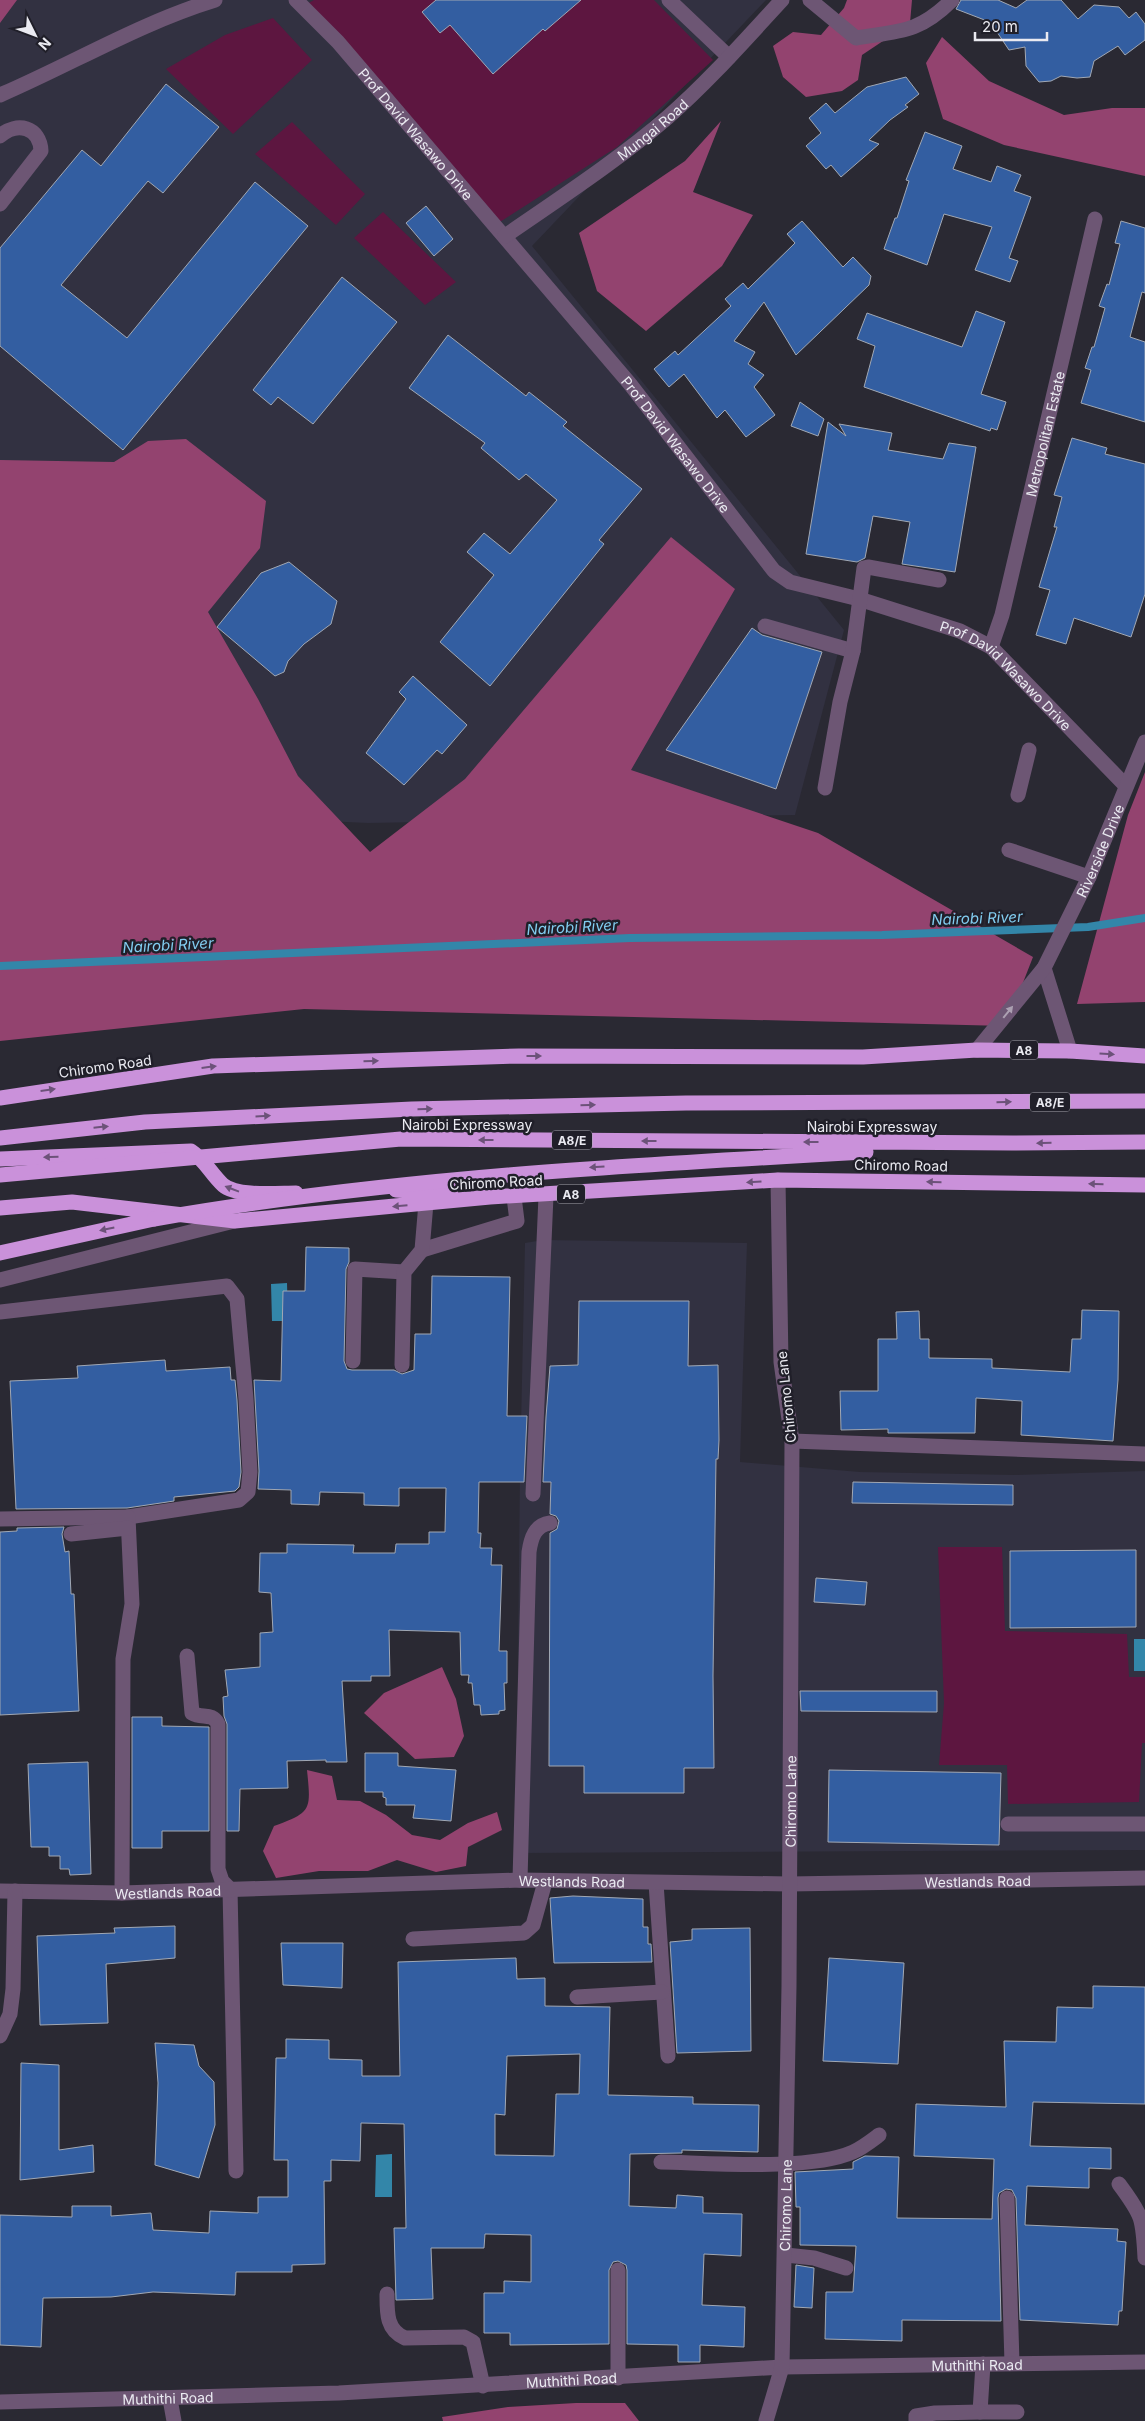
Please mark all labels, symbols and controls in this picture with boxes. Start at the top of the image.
north arrow [10,10,60,60]
scale bar [975,10,1048,42]
text: 20 m [982,17,1018,36]
text: N [35,34,55,54]
street label: Prof David Wasawo Drive [355,64,477,203]
street label: Mungai Road [613,95,691,163]
street label: Metropolitan Estate [1022,369,1068,498]
street label: Prof David Wasawo Drive [618,372,734,516]
street label: Prof David Wasawo Drive [938,617,1075,734]
street label: Riverside Drive [1072,801,1127,900]
water label: Nairobi River [931,907,1023,929]
water label: Nairobi River [526,915,618,939]
water label: Nairobi River [122,933,214,957]
one-way arrow [1003,1006,1014,1019]
road number: A8 [1010,1040,1038,1060]
one-way arrow [1100,1050,1116,1058]
street label: Chiromo Road [57,1051,153,1081]
one-way arrow [526,1052,542,1060]
one-way arrow [364,1057,380,1065]
one-way arrow [201,1063,217,1071]
one-way arrow [41,1086,57,1094]
road number: A8/E [1030,1092,1070,1112]
one-way arrow [996,1098,1012,1106]
one-way arrow [580,1101,596,1109]
one-way arrow [417,1104,433,1112]
one-way arrow [255,1112,271,1120]
street label: Nairobi Expressway [402,1116,532,1133]
street label: Nairobi Expressway [807,1118,937,1135]
one-way arrow [93,1123,109,1131]
road number: A8/E [552,1130,592,1150]
one-way arrow [478,1136,494,1144]
one-way arrow [641,1137,657,1145]
one-way arrow [803,1138,819,1146]
one-way arrow [1036,1139,1052,1147]
one-way arrow [42,1153,58,1161]
street label: Chiromo Road [854,1156,948,1174]
one-way arrow [588,1164,604,1172]
street label: Chiromo Road [449,1171,543,1193]
one-way arrow [746,1178,762,1186]
one-way arrow [926,1178,942,1186]
one-way arrow [1088,1180,1104,1188]
road number: A8 [557,1184,585,1204]
one-way arrow [224,1185,239,1193]
one-way arrow [391,1202,407,1210]
one-way arrow [98,1226,114,1234]
street label: Chiromo Lane [773,1350,799,1444]
street label: Chiromo Lane [781,1755,799,1848]
street label: Westlands Road [518,1871,625,1890]
street label: Westlands Road [924,1871,1031,1890]
street label: Westlands Road [115,1881,221,1902]
street label: Chiromo Lane [776,2159,794,2252]
street label: Muthithi Road [931,2355,1023,2373]
street label: Muthithi Road [525,2368,618,2391]
street label: Muthithi Road [122,2388,214,2407]

